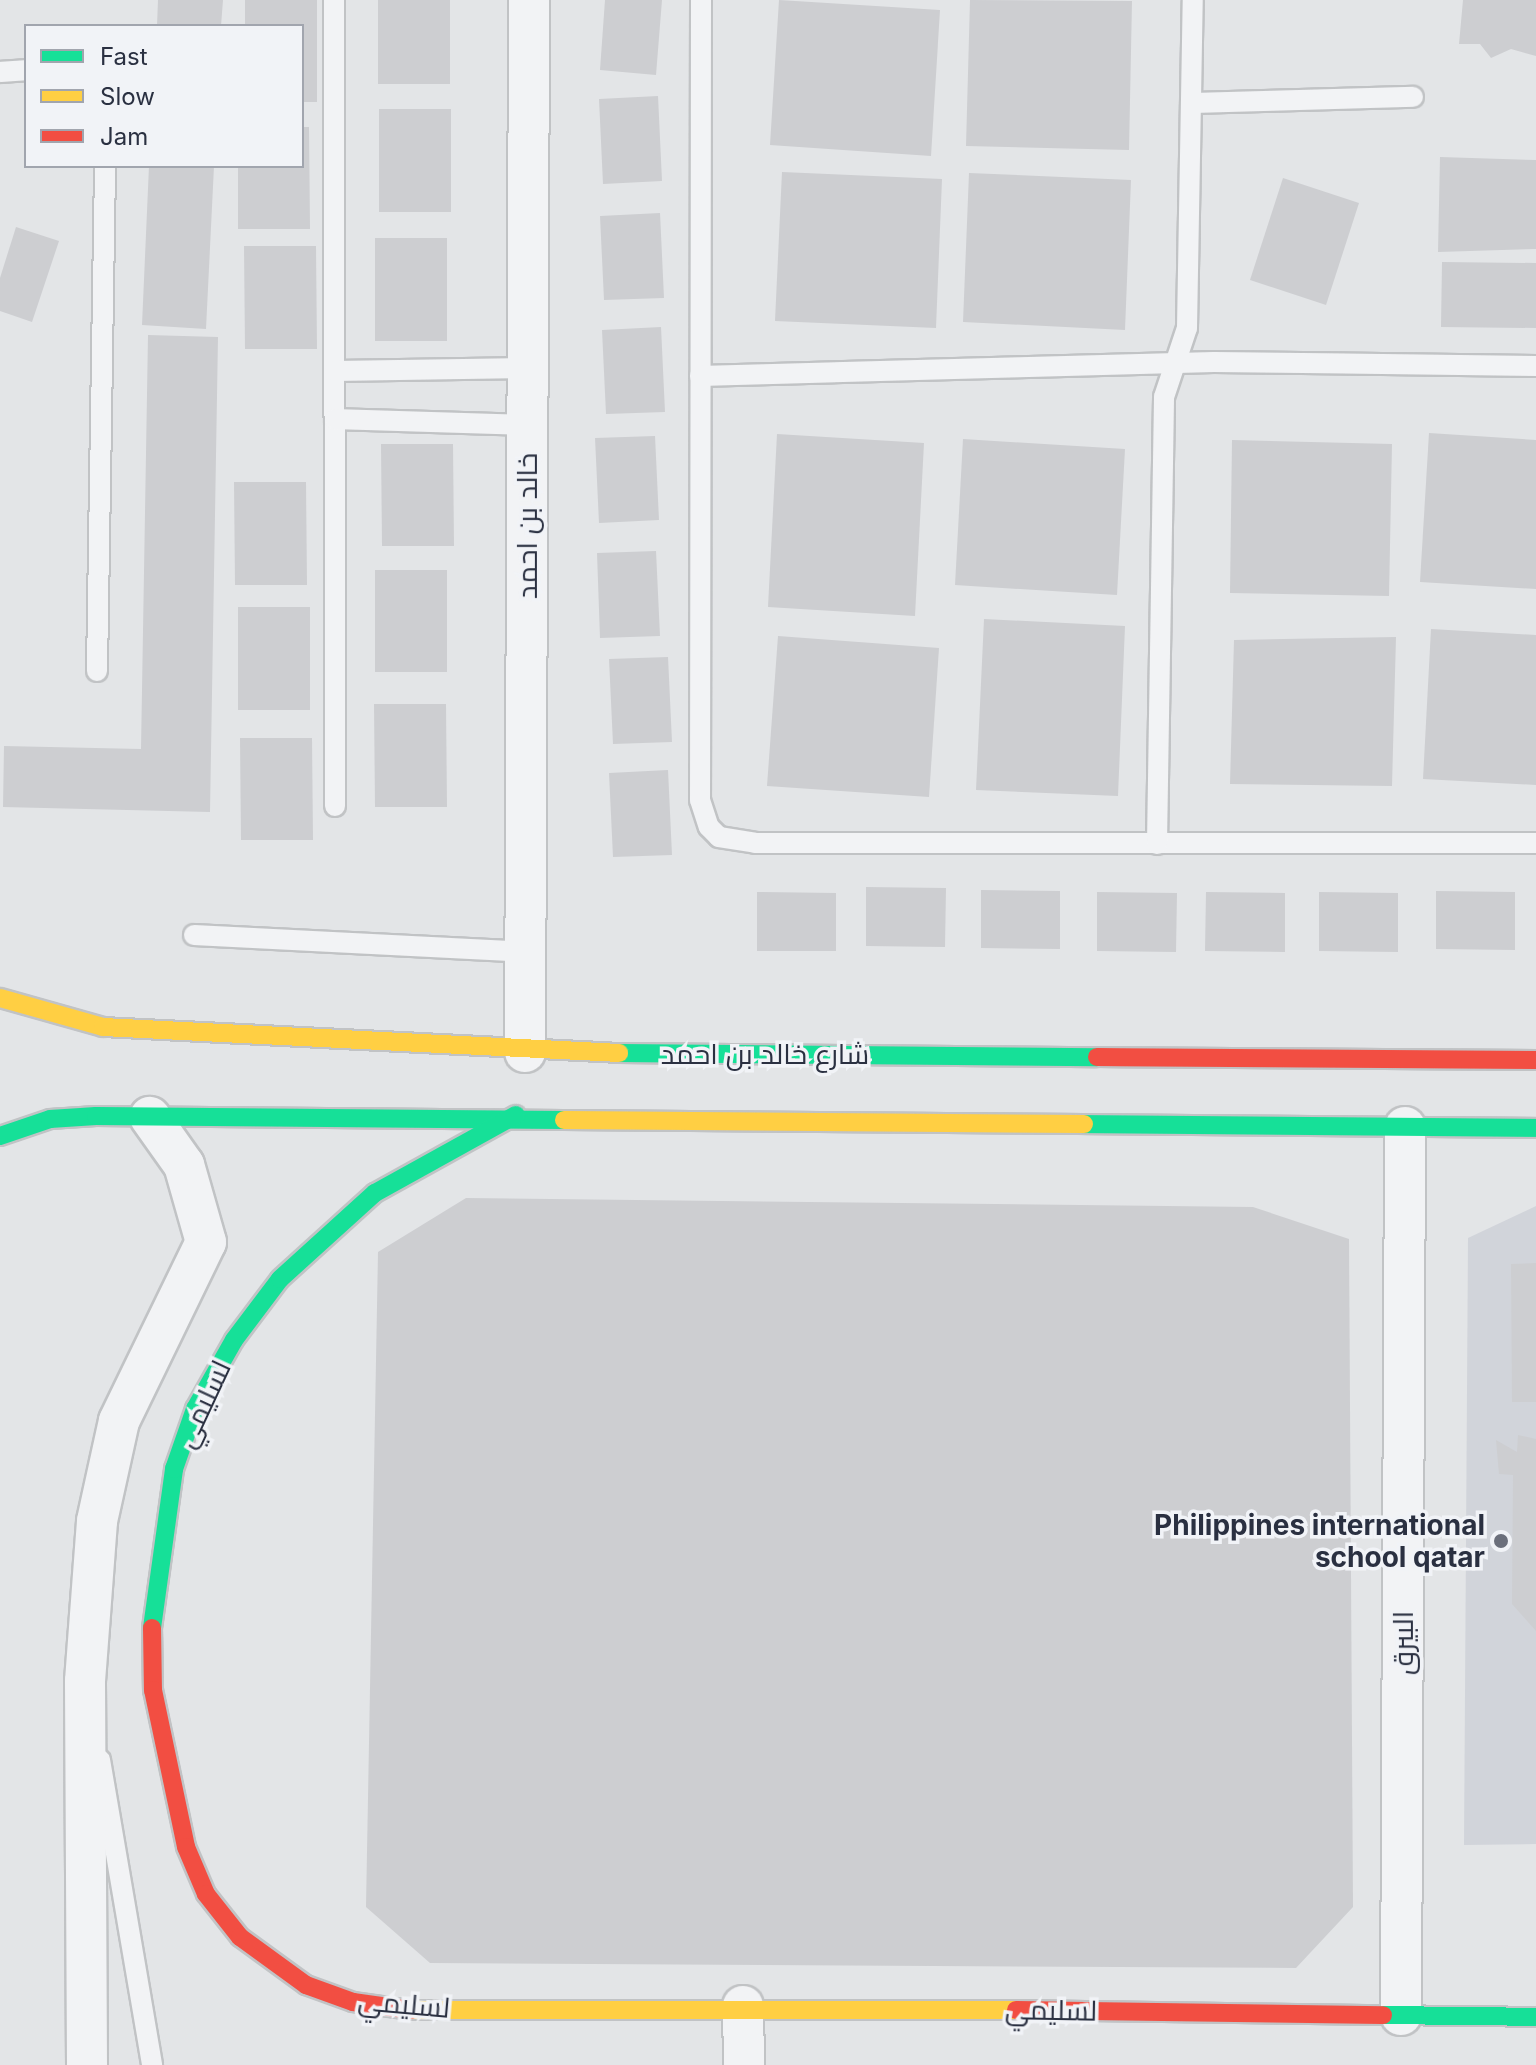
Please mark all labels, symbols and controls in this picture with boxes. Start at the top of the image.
legend [24,24,304,168]
text: Fast [100,42,148,71]
text: Slow [100,82,155,111]
text: Jam [100,122,148,151]
street label: خالد بن احمد [510,453,544,599]
street label: شارع خالد بن احمد [661,1037,869,1071]
street label: لسليمي [168,1355,238,1453]
place label: Philippines international school qatar [1154,1508,1485,1574]
marker: Philippines international school qatar [1492,1532,1510,1550]
street label: البيرق [1386,1611,1420,1675]
street label: لسليمي [357,1983,451,2025]
street label: لسليمي [1005,1992,1097,2028]

